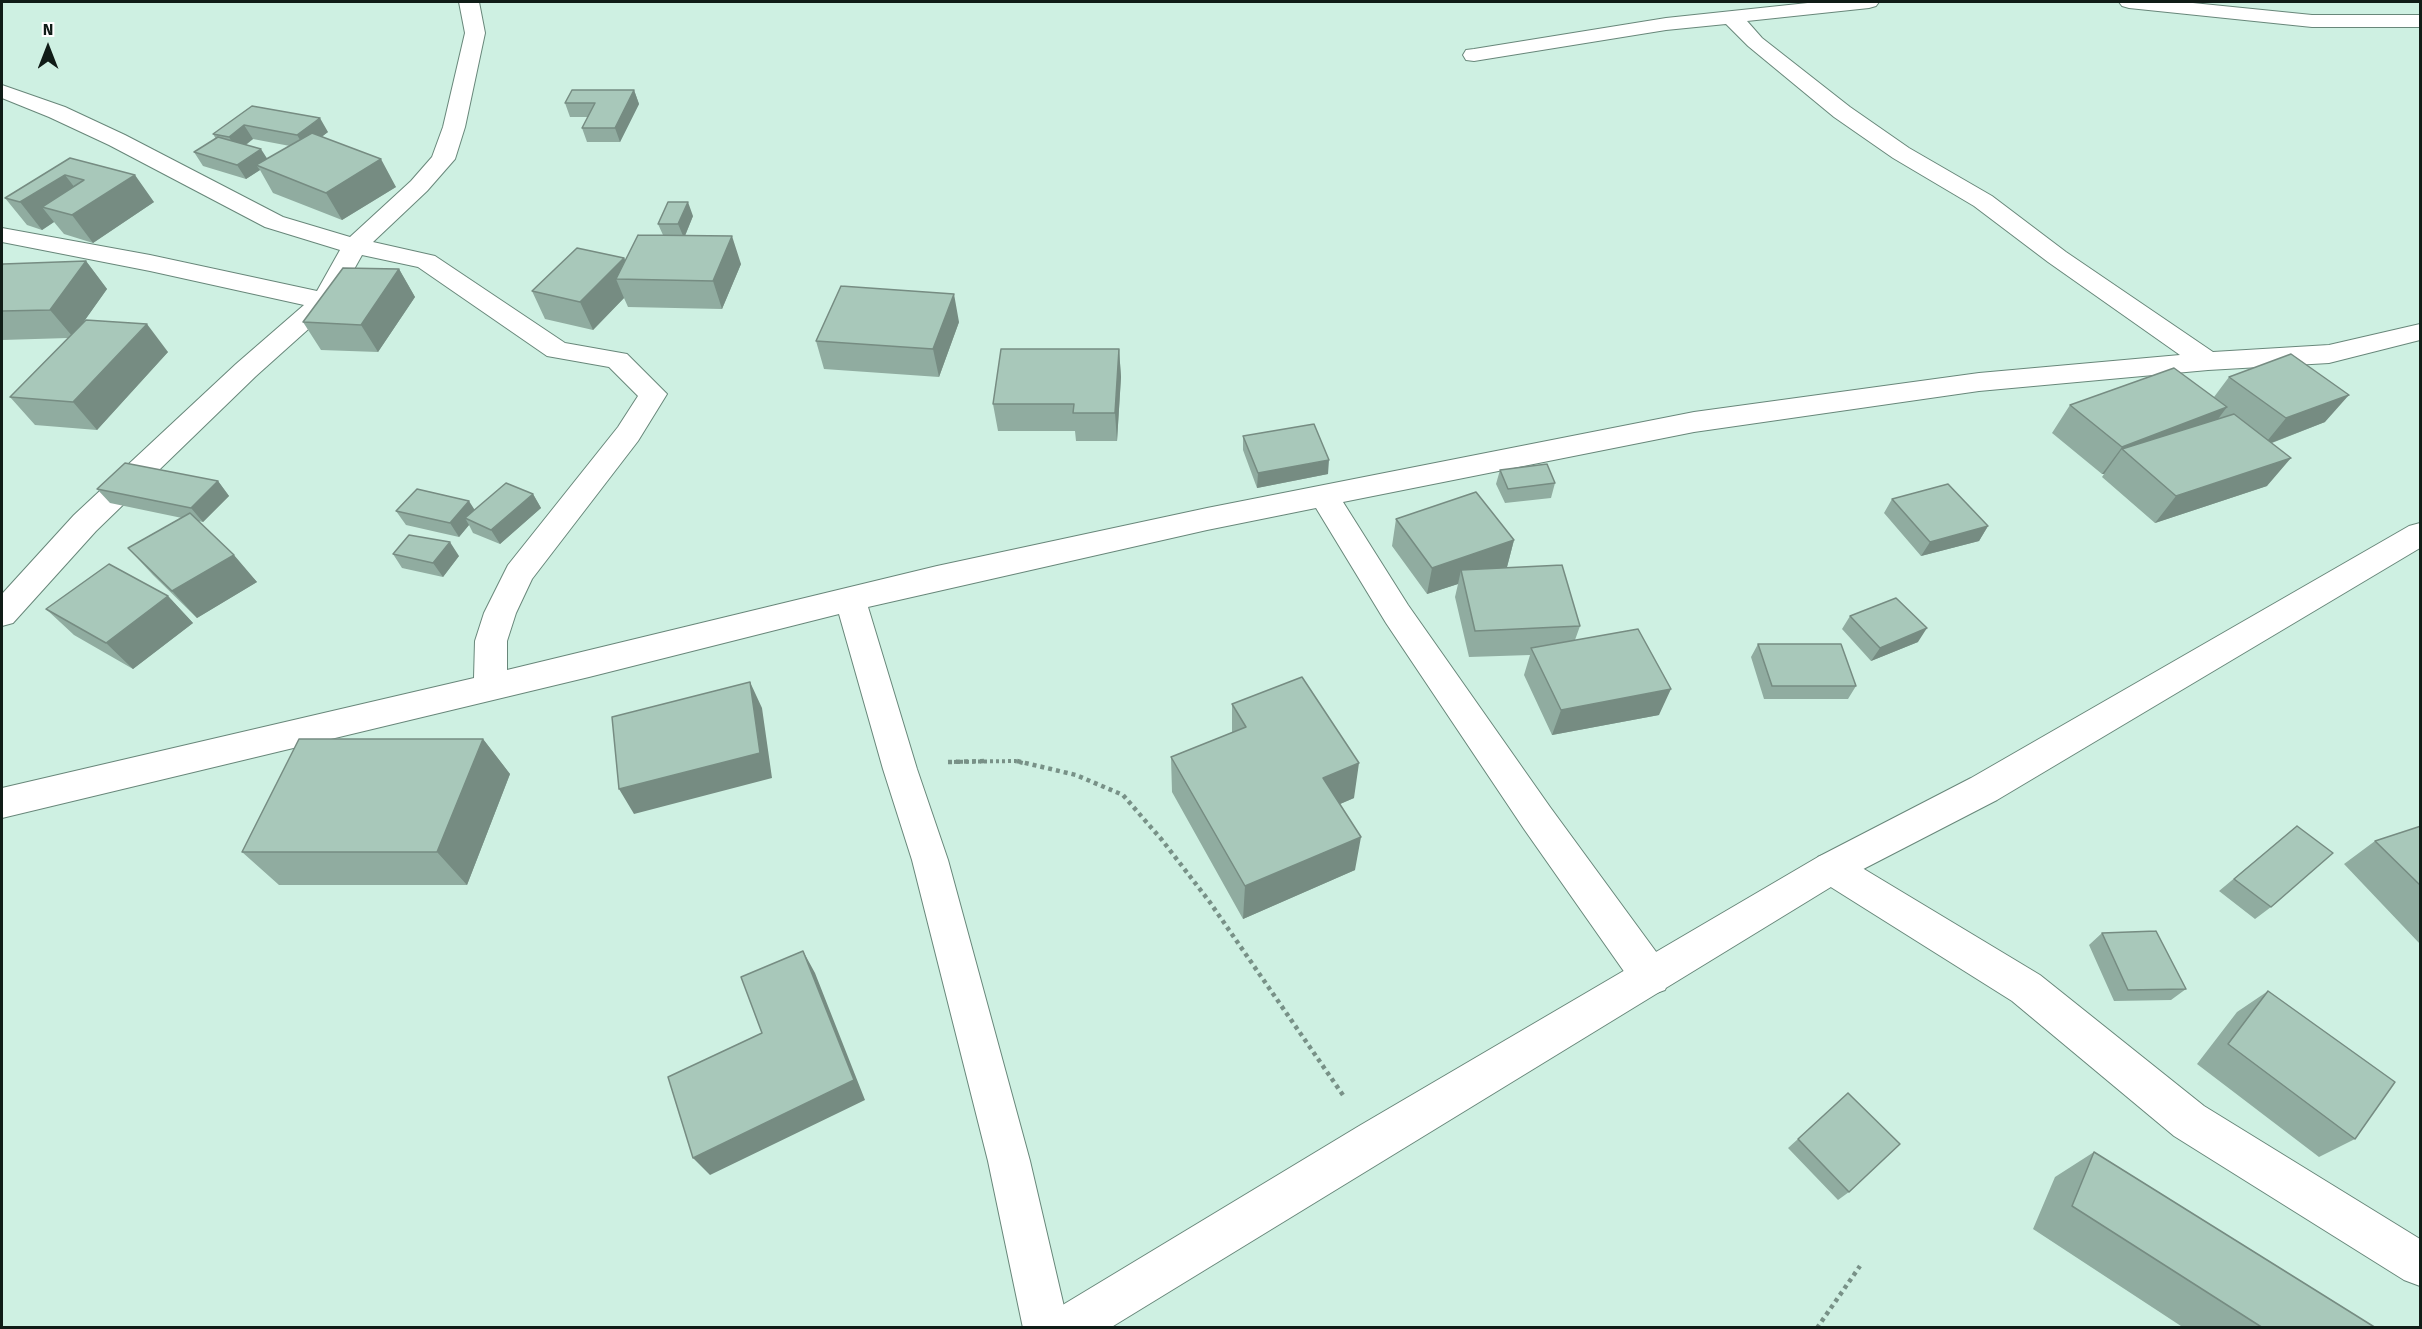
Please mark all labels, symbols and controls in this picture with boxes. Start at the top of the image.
north arrow [18,18,78,78]
text: N [43,20,53,39]

